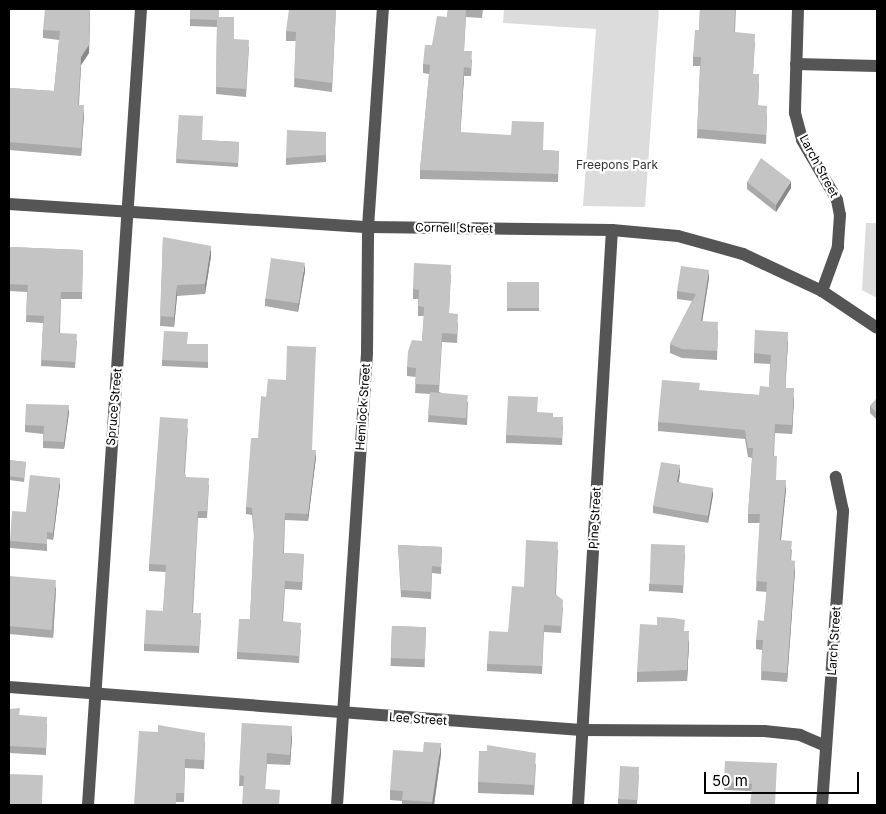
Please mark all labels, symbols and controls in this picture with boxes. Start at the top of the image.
street label: Larch Street [796,132,842,200]
park label: Freepons Park [576,158,658,172]
street label: Cornell Street [415,220,493,236]
street label: Hemlock Street [353,363,373,451]
street label: Spruce Street [103,368,125,446]
street label: Pine Street [586,487,604,549]
street label: Larch Street [824,606,844,676]
street label: Lee Street [389,710,447,728]
scale bar [706,762,861,794]
text: 50 m [712,771,748,790]

